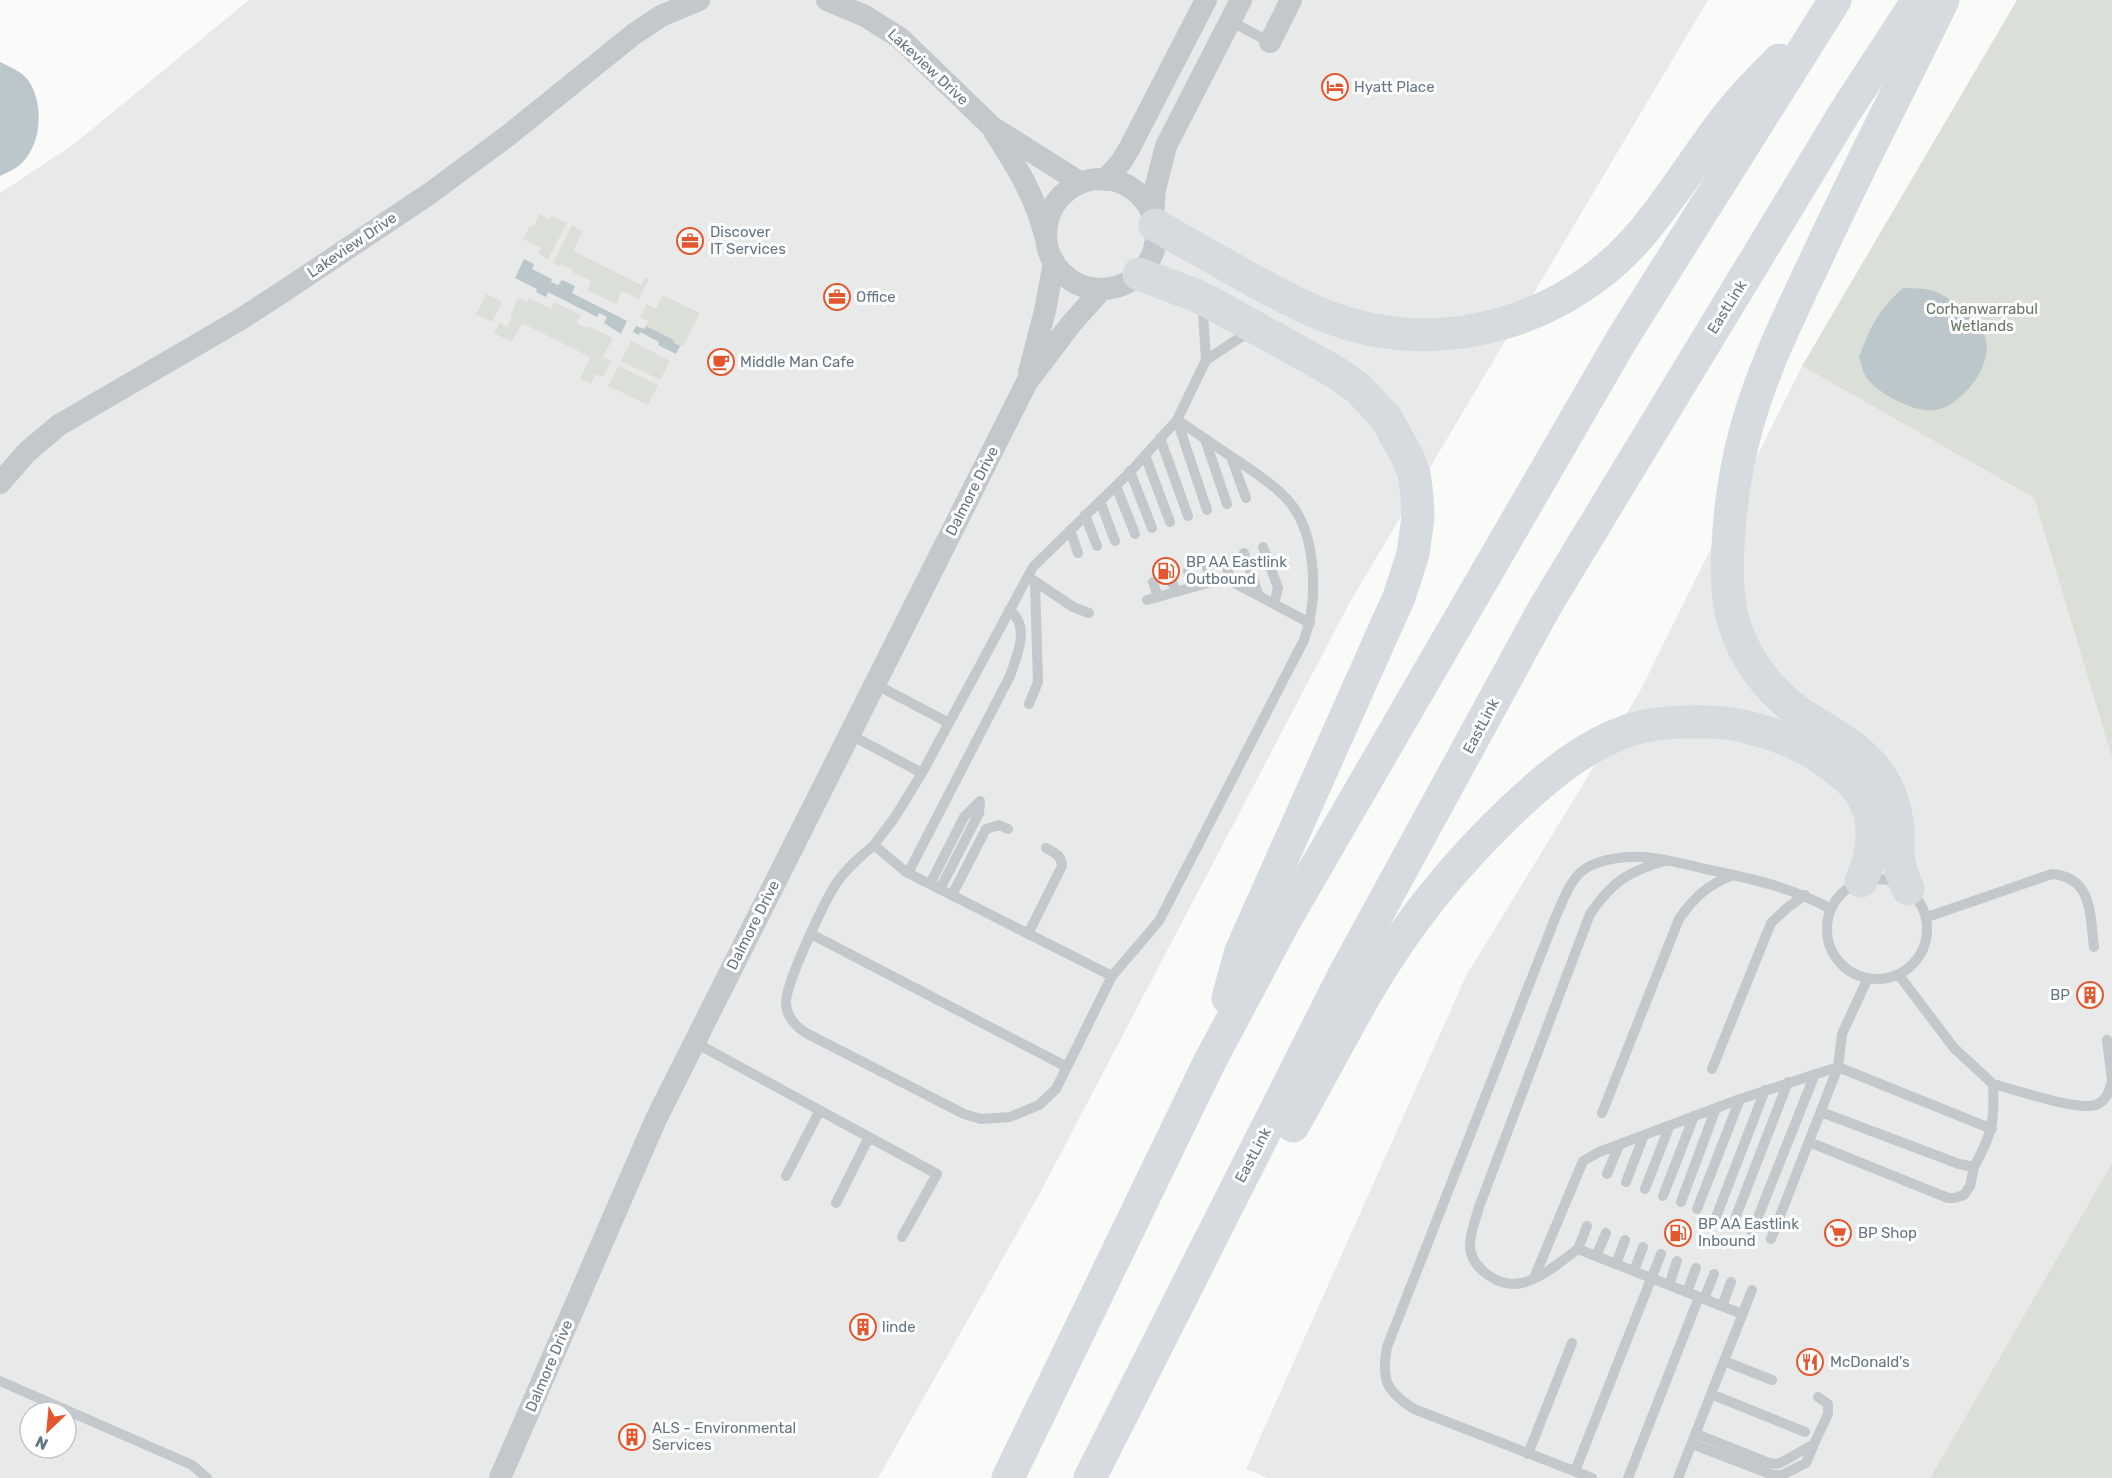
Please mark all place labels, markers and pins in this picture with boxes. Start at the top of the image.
hotel icon: Hyatt Place [1320,72,1350,102]
place label: Hyatt Place [1354,78,1435,96]
place label: Discover IT Services [710,223,786,258]
office icon: Discover IT Services [675,226,705,256]
office icon: Office [822,282,852,312]
place label: Office [856,288,896,306]
cafe icon: Middle Man Cafe [706,347,736,377]
place label: Middle Man Cafe [740,353,854,371]
place label: BP AA Eastlink Outbound [1186,553,1287,588]
fuel station icon: BP AA Eastlink Outbound [1151,556,1181,586]
building icon: BP [2075,980,2105,1010]
place label: BP [2050,986,2070,1004]
place label: BP AA Eastlink Inbound [1698,1215,1799,1250]
fuel station icon: BP AA Eastlink Inbound [1663,1218,1693,1248]
supermarket icon: BP Shop [1823,1218,1853,1248]
place label: BP Shop [1858,1224,1917,1242]
building icon: linde [848,1312,878,1342]
place label: linde [882,1318,916,1336]
restaurant icon: McDonald's [1795,1347,1825,1377]
place label: McDonald's [1830,1353,1910,1371]
place label: ALS - Environmental Services [652,1419,796,1454]
building icon: ALS - Environmental Services [617,1422,647,1452]

